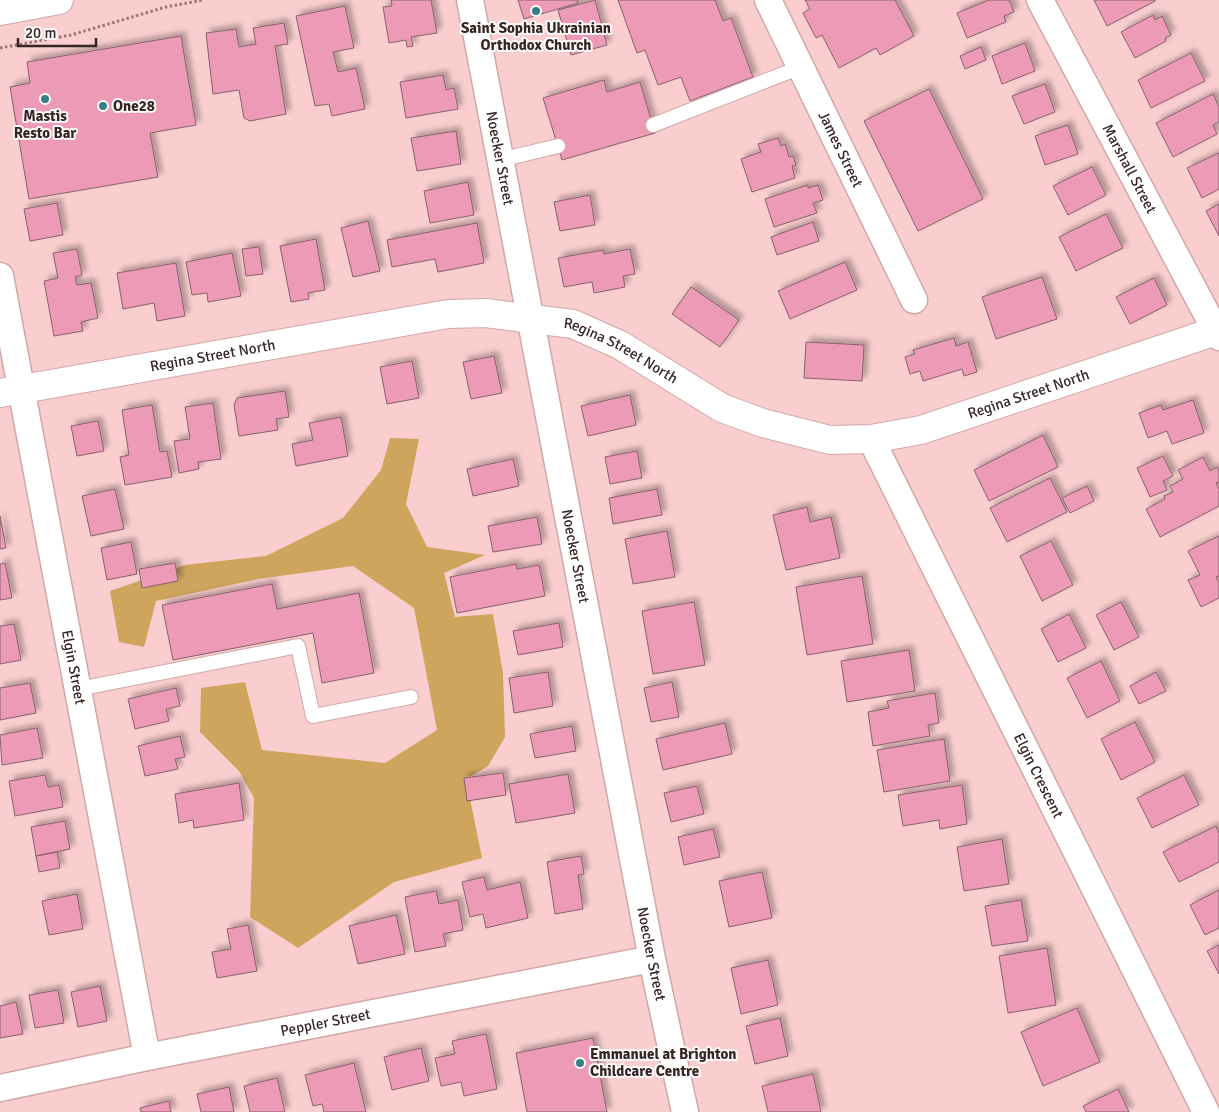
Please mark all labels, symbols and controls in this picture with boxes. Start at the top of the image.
marker: Saint Sophia Ukrainian Orthodox Church [530,5,542,17]
scale bar [18,15,95,47]
place label: Saint Sophia Ukrainian Orthodox Church [461,19,611,54]
text: 20 m [25,24,56,42]
marker: Mastis Resto Bar [39,93,51,105]
place label: One28 [113,97,155,115]
marker: One28 [97,100,109,112]
place label: Mastis Resto Bar [14,107,76,142]
street label: James Street [815,108,867,190]
street label: Noecker Street [482,110,518,207]
street label: Marshall Street [1098,121,1161,216]
street label: Regina Street North [563,314,681,388]
street label: Regina Street North [149,336,277,375]
street label: Regina Street North [965,365,1092,423]
street label: Noecker Street [558,508,593,605]
street label: Elgin Street [58,628,89,706]
street label: Elgin Crescent [1010,730,1067,821]
street label: Noecker Street [633,905,670,1002]
street label: Peppler Street [279,1005,372,1040]
place label: Emmanuel at Brighton Childcare Centre [590,1045,736,1080]
marker: Emmanuel at Brighton Childcare Centre [574,1057,586,1069]

